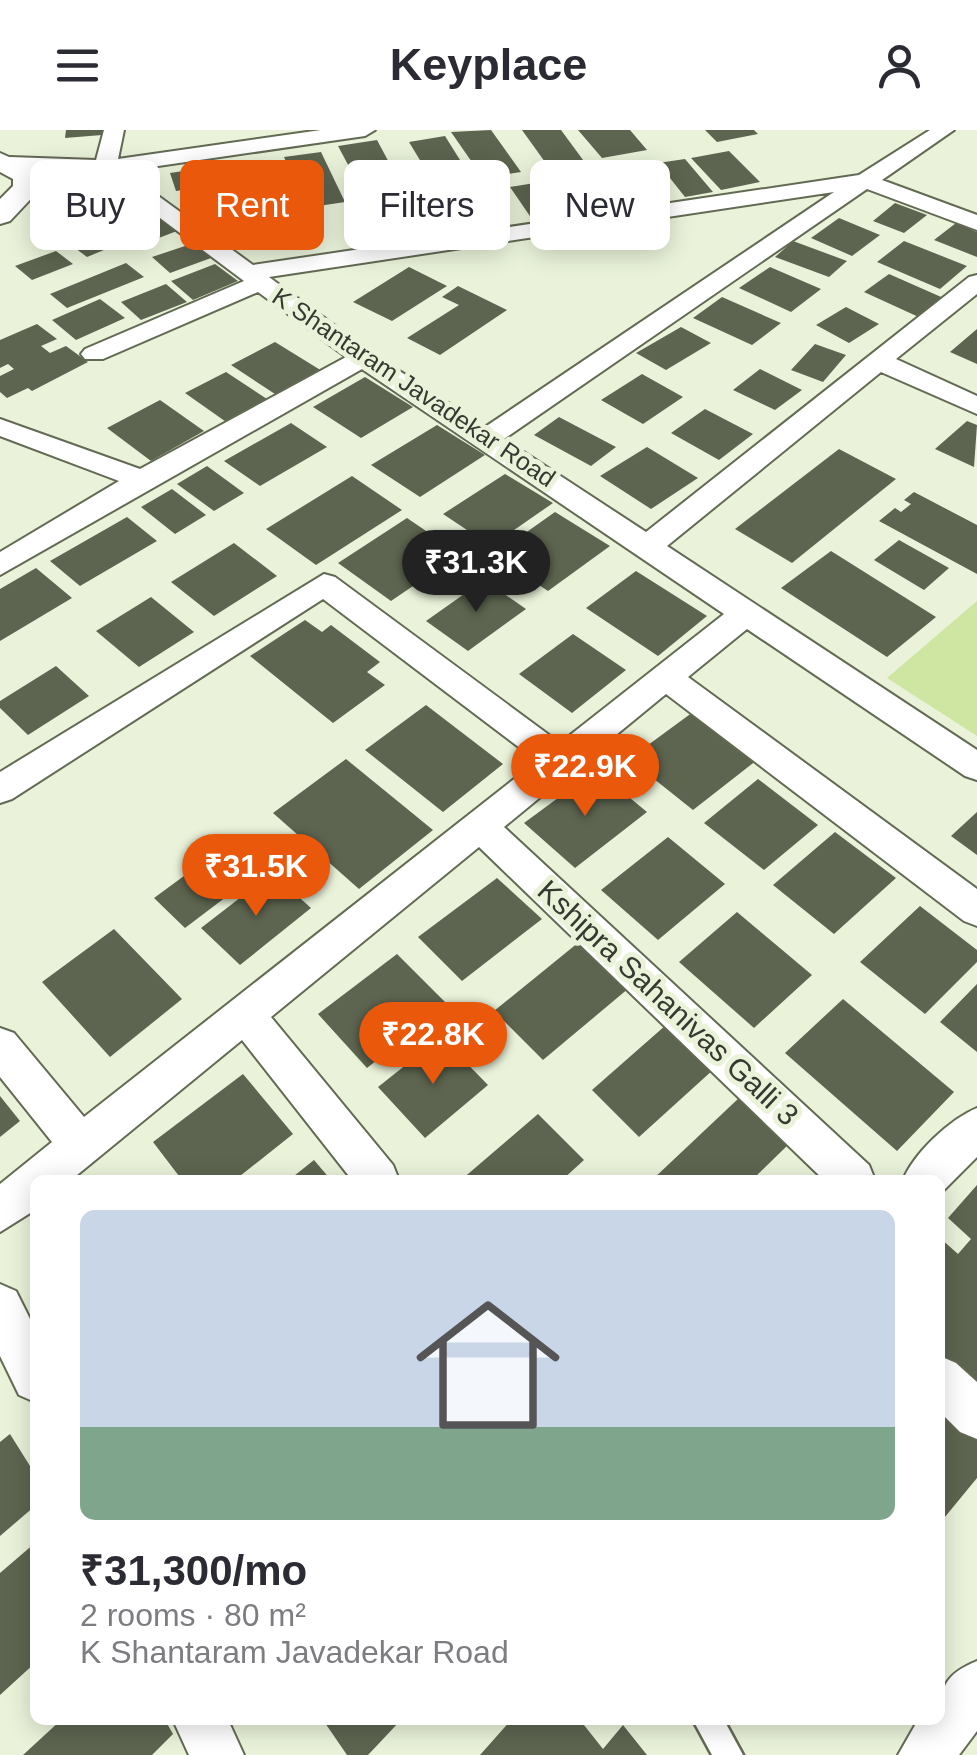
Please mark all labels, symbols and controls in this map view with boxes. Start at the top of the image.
icon: menu [50,38,105,93]
icon: person [872,38,927,93]
text: Keyplace [390,39,587,90]
chip: Buy [30,160,160,250]
chip: Rent [180,160,324,250]
chip: Filters [344,160,510,250]
chip: New [530,160,670,250]
street label: K Shantaram Javadekar Road [267,282,561,492]
pin: ₹31.3K [395,530,557,615]
text: ₹31.3K [424,544,528,580]
pin: ₹22.9K [504,734,666,819]
text: ₹22.9K [533,748,637,784]
pin: ₹31.5K [175,834,337,919]
text: ₹31.5K [204,848,308,884]
street label: Kshipra Sahanivas Galli 3 [531,873,805,1132]
pin: ₹22.8K [352,1002,514,1087]
text: ₹22.8K [381,1016,485,1052]
icon: home [398,1275,578,1455]
text: ₹31,300/mo [80,1547,307,1594]
text: 2 rooms · 80 m² [80,1597,306,1633]
text: K Shantaram Javadekar Road [80,1634,509,1670]

